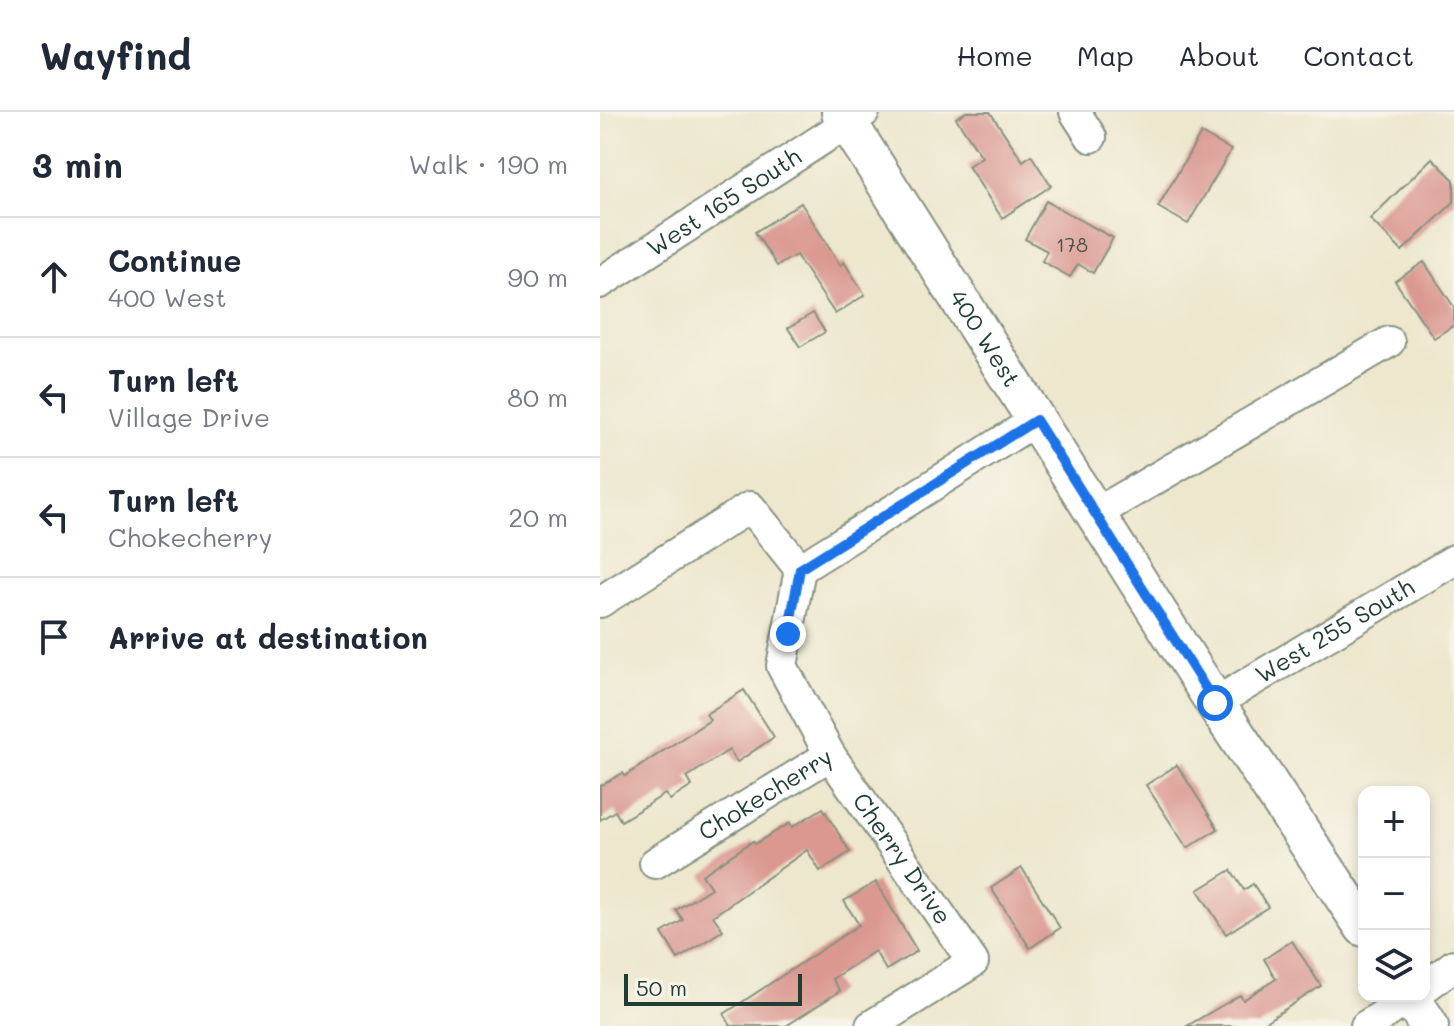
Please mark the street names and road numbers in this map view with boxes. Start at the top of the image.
street label: West 165 South [640,140,806,263]
street label: 400 West [943,283,1028,392]
street label: West 255 South [1249,570,1420,689]
street label: Chokecherry [692,740,838,846]
street label: Cherry Drive [847,786,959,930]

